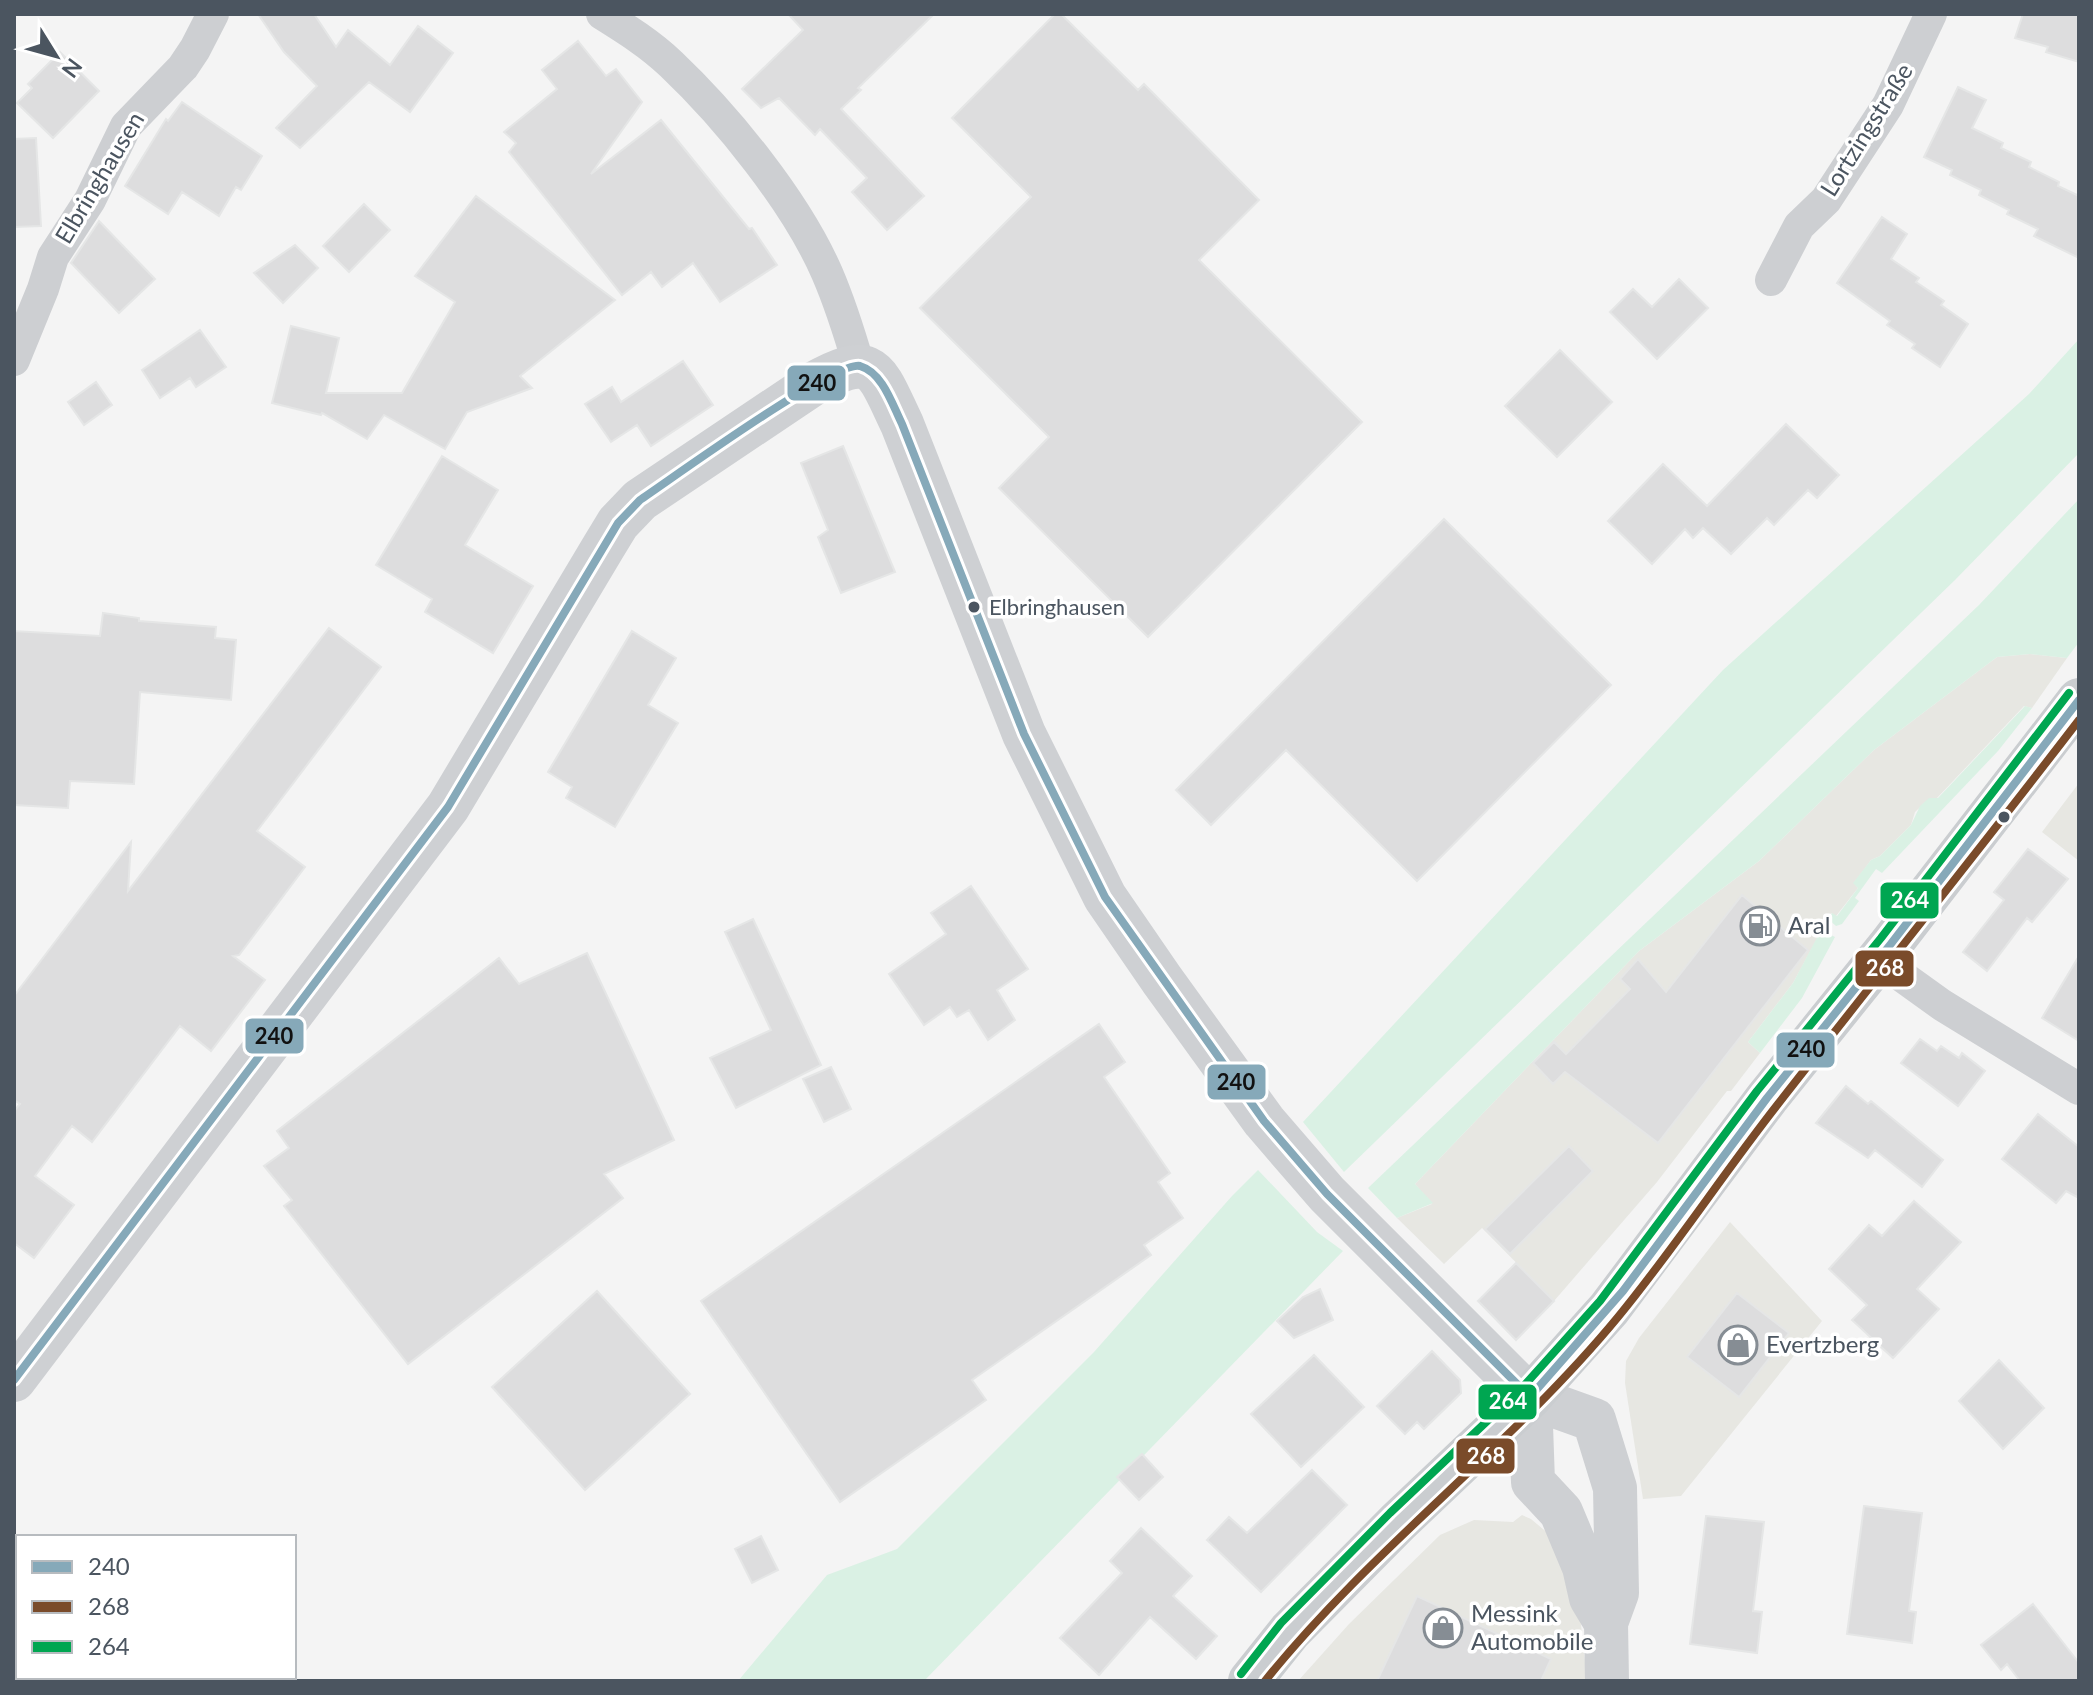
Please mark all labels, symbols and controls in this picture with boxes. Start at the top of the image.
north arrow [16,16,96,96]
text: N [56,53,88,83]
street label: Lortzingstraße [1813,58,1918,201]
street label: Elbringhausen [48,106,149,248]
line badge: 240 [786,364,847,402]
text: 240 [798,369,836,396]
place label: Elbringhausen [989,593,1125,620]
marker: Elbringhausen [966,599,982,615]
unlabelled marker [1996,809,2012,825]
line badge: 264 [1879,881,1940,920]
text: 264 [1891,886,1929,913]
fuel station icon: Aral [1739,905,1781,947]
place label: Aral [1788,910,1830,939]
line badge: 268 [1854,949,1915,988]
text: 268 [1866,954,1904,981]
line badge: 240 [244,1017,305,1055]
text: 240 [255,1022,293,1049]
line badge: 240 [1775,1031,1836,1069]
text: 240 [1787,1035,1825,1062]
line badge: 240 [1206,1063,1267,1101]
text: 240 [1217,1068,1255,1095]
shop icon: Evertzberg [1717,1324,1759,1366]
place label: Evertzberg [1766,1329,1879,1358]
line badge: 264 [1477,1383,1538,1421]
text: 264 [1489,1387,1527,1414]
line badge: 268 [1455,1437,1516,1475]
text: 268 [1467,1442,1505,1469]
legend [16,1535,296,1679]
text: 240 [88,1551,130,1580]
text: 268 [88,1591,130,1620]
place label: Messink Automobile [1471,1598,1593,1655]
shop icon: Messink Automobile [1422,1607,1464,1649]
text: 264 [88,1631,130,1660]

